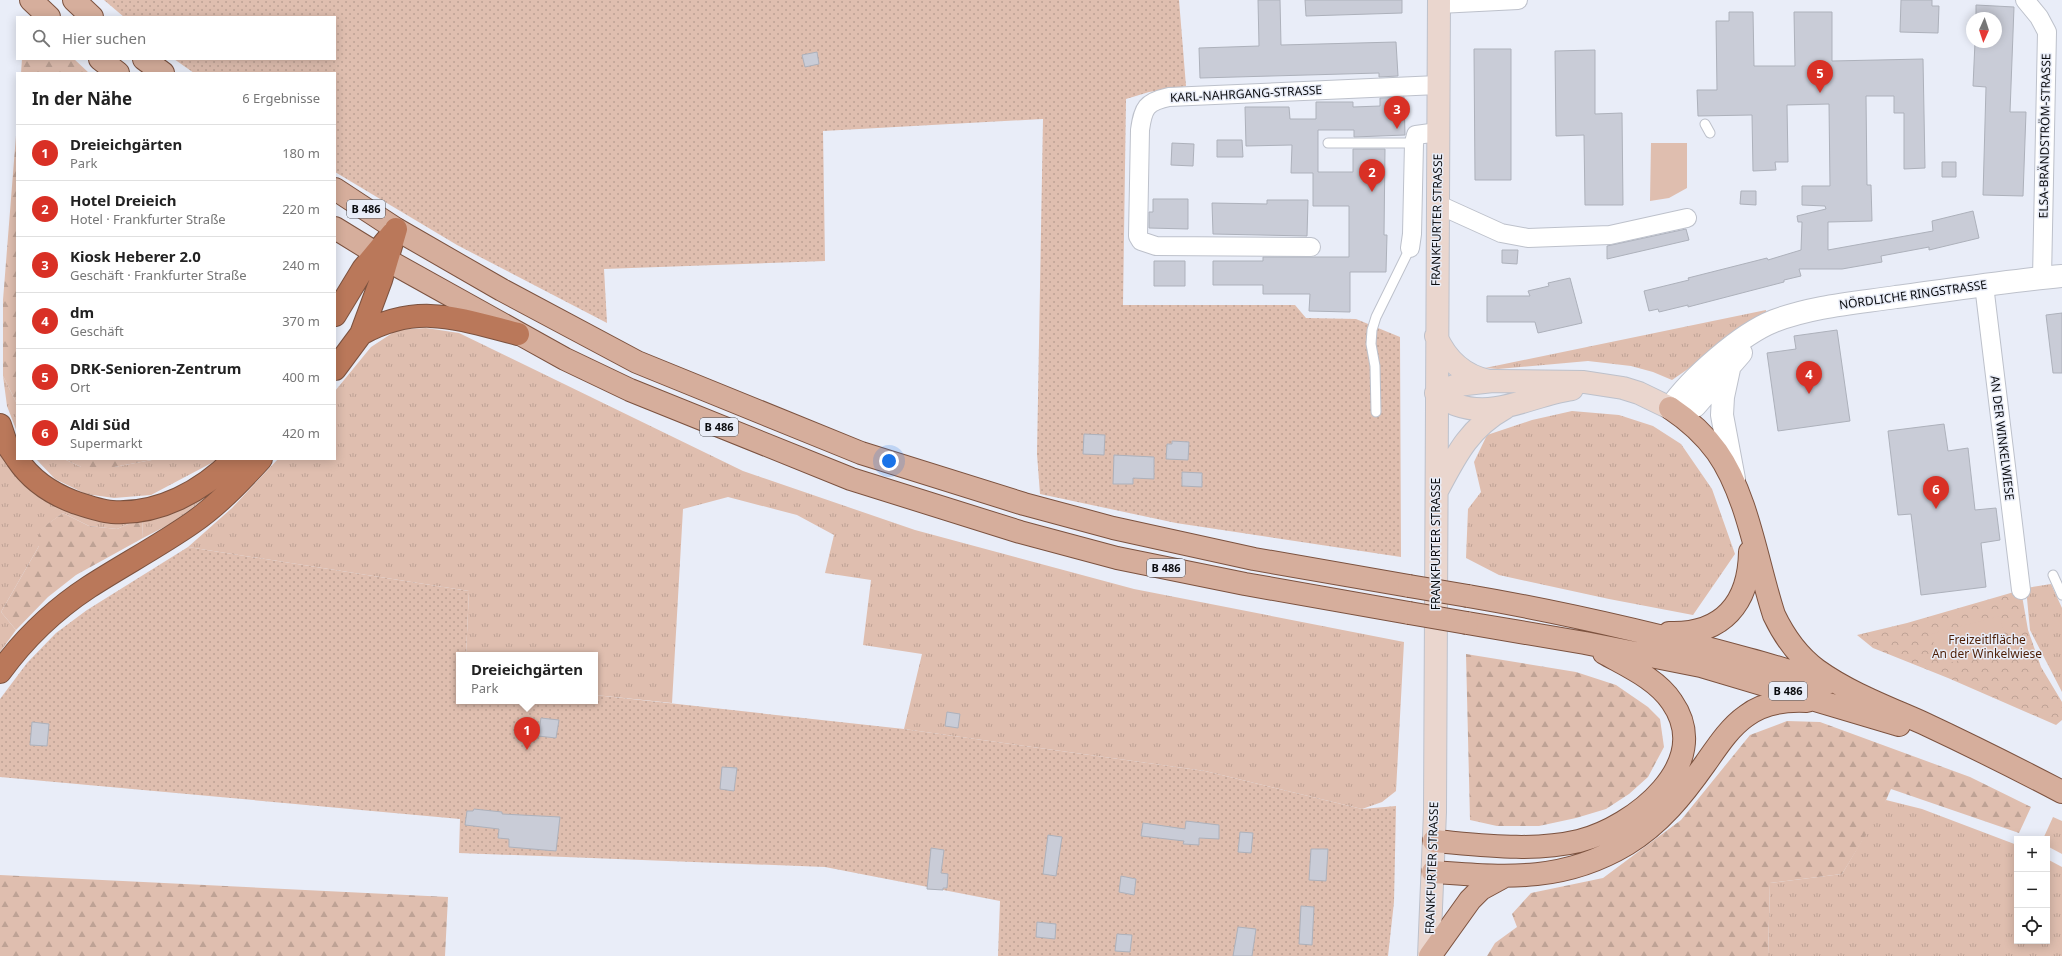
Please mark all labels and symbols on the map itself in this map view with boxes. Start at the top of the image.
north arrow [1966,12,2002,48]
street label: ELSA-BRÄNDSTRÖM-STRASSE [2035,53,2054,219]
pin: 5 [1807,60,1833,93]
street label: KARL-NAHRGANG-STRASSE [1170,81,1322,106]
pin: 3 [1384,96,1410,129]
street label: FRANKFURTER STRASSE [1427,154,1446,286]
pin: 2 [1359,159,1385,192]
road number: B 486 [347,200,385,218]
street label: NÖRDLICHE RINGSTRASSE [1838,276,1988,313]
pin: 4 [1796,361,1822,394]
street label: AN DER WINKELWIESE [1986,375,2019,501]
road number: B 486 [700,418,738,436]
your location [879,451,899,471]
pin: 6 [1923,476,1949,509]
street label: FRANKFURTER STRASSE [1427,478,1444,610]
road number: B 486 [1147,559,1185,577]
park label: Freizeitlfläche An der Winkelwiese [1932,631,2042,662]
road number: B 486 [1769,682,1807,700]
pin: 1 [514,717,540,750]
street label: FRANKFURTER STRASSE [1421,801,1442,935]

